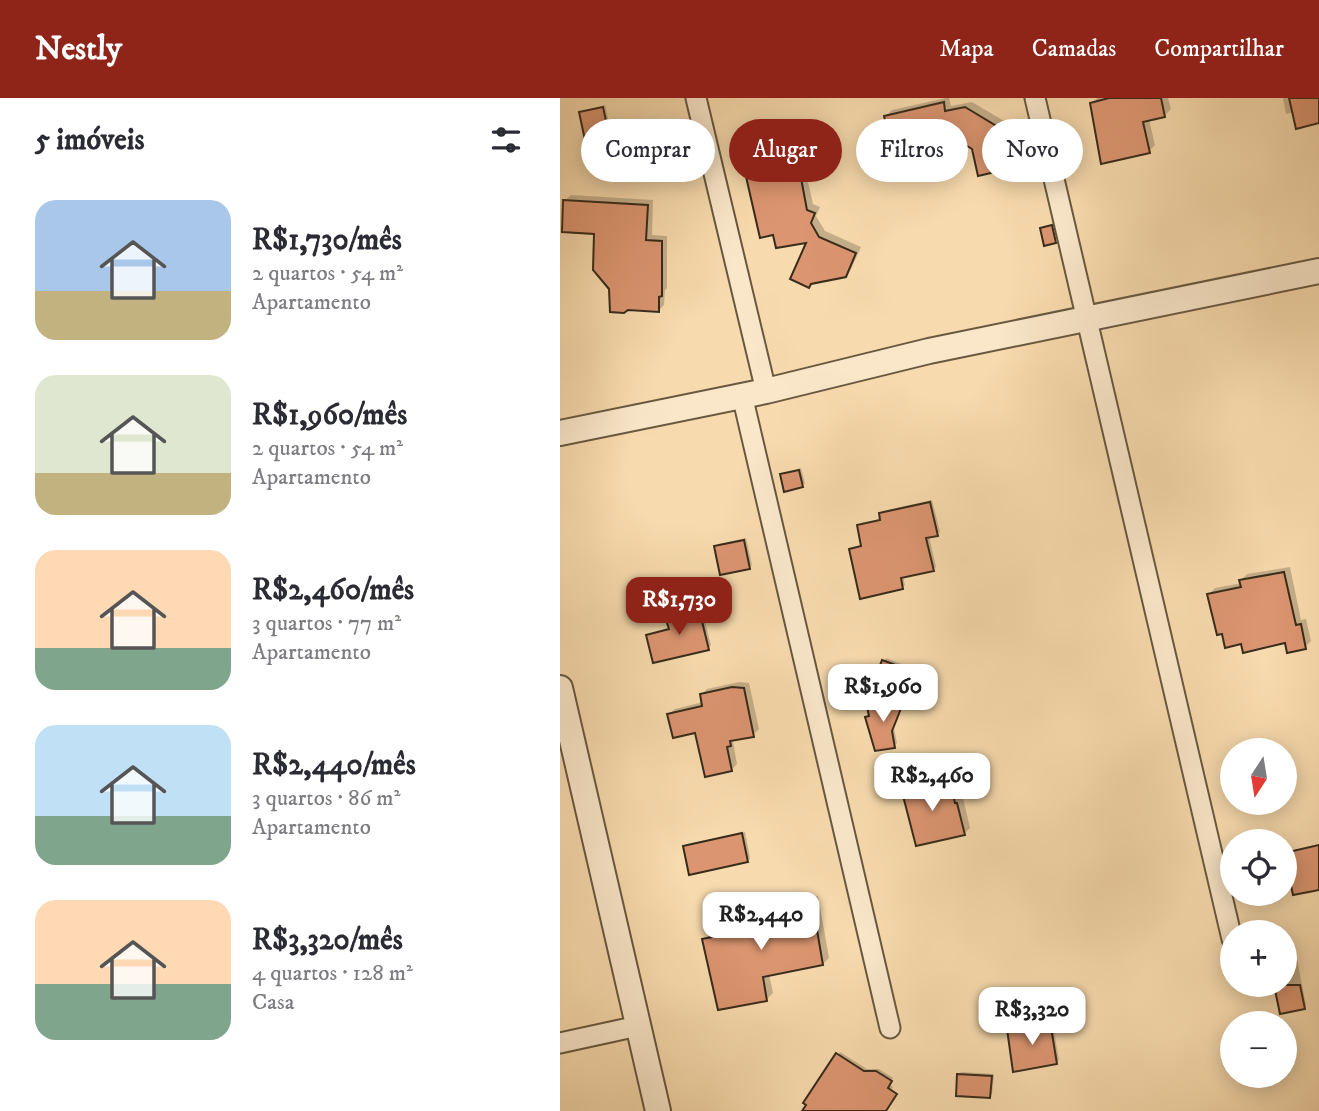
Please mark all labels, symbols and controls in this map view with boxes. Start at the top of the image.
text: Nestly [35,29,122,70]
text: Mapa [939,34,994,64]
text: Camadas [1032,34,1116,64]
text: Compartilhar [1154,34,1284,64]
chip: Comprar [581,119,715,182]
chip: Alugar [729,119,842,182]
chip: Filtros [856,119,968,182]
chip: Novo [982,119,1083,182]
icon: filters [487,121,525,159]
text: 5 imóveis [35,122,144,159]
text: R$1,730/mês [252,222,402,259]
icon: home [91,228,175,312]
text: 2 quartos · 54 m² [252,259,403,288]
text: Apartamento [252,288,371,317]
text: R$1,960/mês [252,397,407,434]
icon: home [91,403,175,487]
text: 2 quartos · 54 m² [252,434,403,463]
text: Apartamento [252,463,371,492]
text: R$2,460/mês [252,572,414,609]
icon: home [91,578,175,662]
pin: R$1,730 [614,578,744,637]
text: R$1,730 [642,585,716,614]
text: 3 quartos · 77 m² [252,609,401,638]
text: Apartamento [252,638,371,667]
pin: R$1,960 [818,664,948,724]
text: R$1,960 [844,672,922,701]
north arrow [1220,738,1297,816]
map controls [1220,738,1297,1088]
text: R$2,440/mês [252,747,416,784]
icon: home [91,753,175,837]
pin: R$2,460 [867,754,997,813]
text: R$2,460 [890,761,974,790]
text: 3 quartos · 86 m² [252,784,400,813]
text: Apartamento [252,813,371,842]
button: locate [1220,829,1297,906]
pin: R$2,440 [696,892,826,952]
text: R$2,440 [719,900,803,929]
button: + [1220,920,1297,997]
text: R$3,320/mês [252,922,403,959]
icon: home [91,928,175,1012]
text: 4 quartos · 128 m² [252,959,413,988]
text: Casa [252,988,295,1017]
pin: R$3,320 [967,988,1097,1047]
text: R$3,320 [995,995,1069,1024]
button: − [1220,1011,1297,1088]

